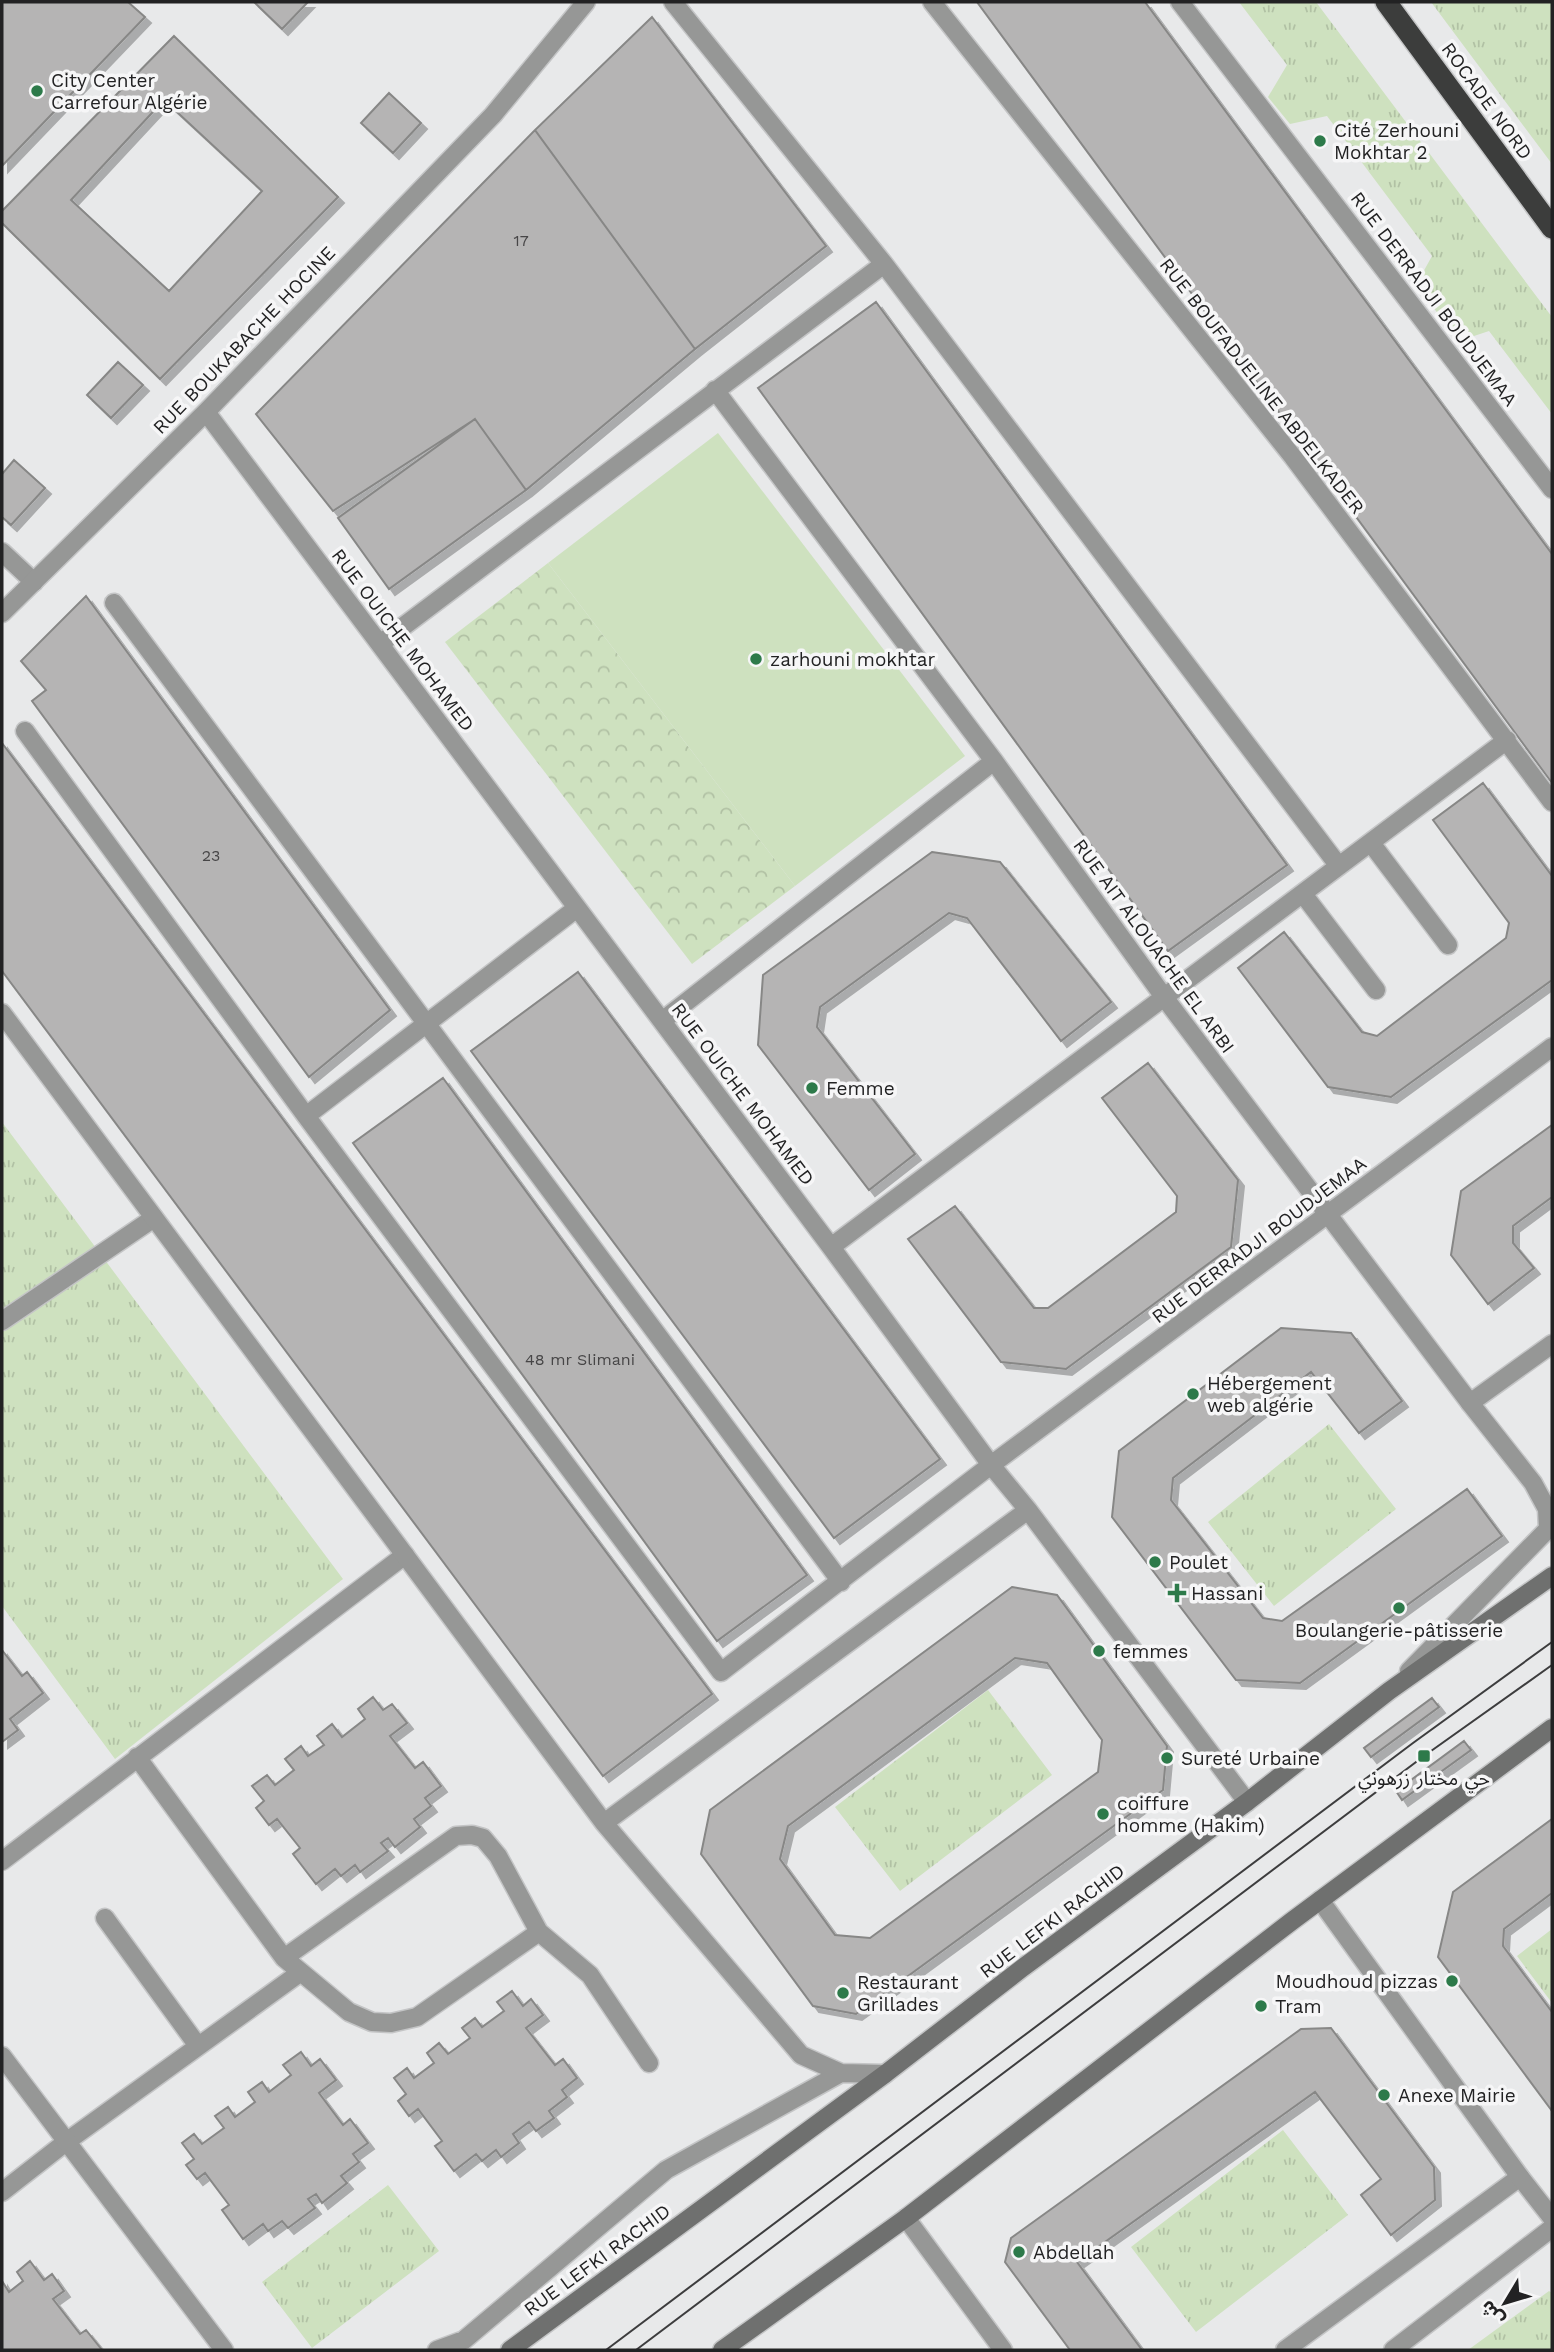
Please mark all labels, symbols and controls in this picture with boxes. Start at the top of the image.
street label: ROCADE NORD [1437,38,1537,164]
place label: City Center Carrefour Algérie [51,69,207,114]
marker: City Center Carrefour Algérie [29,83,45,99]
place label: Cité Zerhouni Mokhtar 2 [1334,119,1459,164]
marker: Cité Zerhouni Mokhtar 2 [1312,133,1328,149]
street label: RUE DERRADJI BOUDJEMAA [1346,187,1523,411]
house number: 17 [513,231,529,250]
street label: RUE BOUKABACHE HOCINE [148,241,340,439]
street label: RUE BOUFADJELINE ABDELKADER [1155,253,1369,519]
street label: RUE OUICHE MOHAMED [327,544,479,736]
place label: zarhouni mokhtar [770,648,935,671]
marker: zarhouni mokhtar [748,651,764,667]
street label: RUE AIT ALOUACHE EL ARBI [1069,834,1239,1058]
house number: 23 [202,846,220,865]
street label: RUE OUICHE MOHAMED [667,998,819,1190]
place label: Femme [826,1077,895,1100]
marker: Femme [804,1080,820,1096]
street label: RUE DERRADJI BOUDJEMAA [1147,1151,1371,1328]
house number: 48 mr Slimani [525,1350,635,1369]
place label: Hébergement web algérie [1207,1372,1332,1417]
marker: Hébergement web algérie [1185,1386,1201,1402]
place label: Poulet [1169,1551,1228,1574]
marker: Poulet [1147,1554,1163,1570]
place label: Hassani [1191,1582,1263,1605]
marker: Hassani [1169,1585,1185,1601]
marker: Boulangerie-pâtisserie [1391,1600,1407,1616]
place label: Boulangerie-pâtisserie [1295,1619,1503,1642]
place label: femmes [1113,1640,1188,1663]
marker: femmes [1091,1643,1107,1659]
place label: Sureté Urbaine [1181,1747,1320,1770]
marker: حي مختار زرهوني [1416,1748,1432,1764]
marker: Sureté Urbaine [1159,1750,1175,1766]
place label: حي مختار زرهوني [1358,1767,1490,1793]
place label: coiffure homme (Hakim) [1117,1792,1265,1837]
marker: coiffure homme (Hakim) [1095,1806,1111,1822]
street label: RUE LEFKI RACHID [975,1859,1129,1983]
place label: Moudhoud pizzas [1276,1970,1438,1993]
place label: Restaurant Grillades [857,1971,959,2016]
marker: Moudhoud pizzas [1444,1973,1460,1989]
marker: Restaurant Grillades [835,1985,851,2001]
place label: Tram [1275,1995,1322,2018]
marker: Tram [1253,1998,1269,2014]
place label: Anexe Mairie [1398,2084,1516,2107]
marker: Anexe Mairie [1376,2087,1392,2103]
street label: RUE LEFKI RACHID [519,2199,675,2321]
place label: Abdellah [1033,2241,1114,2264]
marker: Abdellah [1011,2244,1027,2260]
north arrow [1470,2268,1540,2338]
text: ش [1475,2296,1509,2330]

